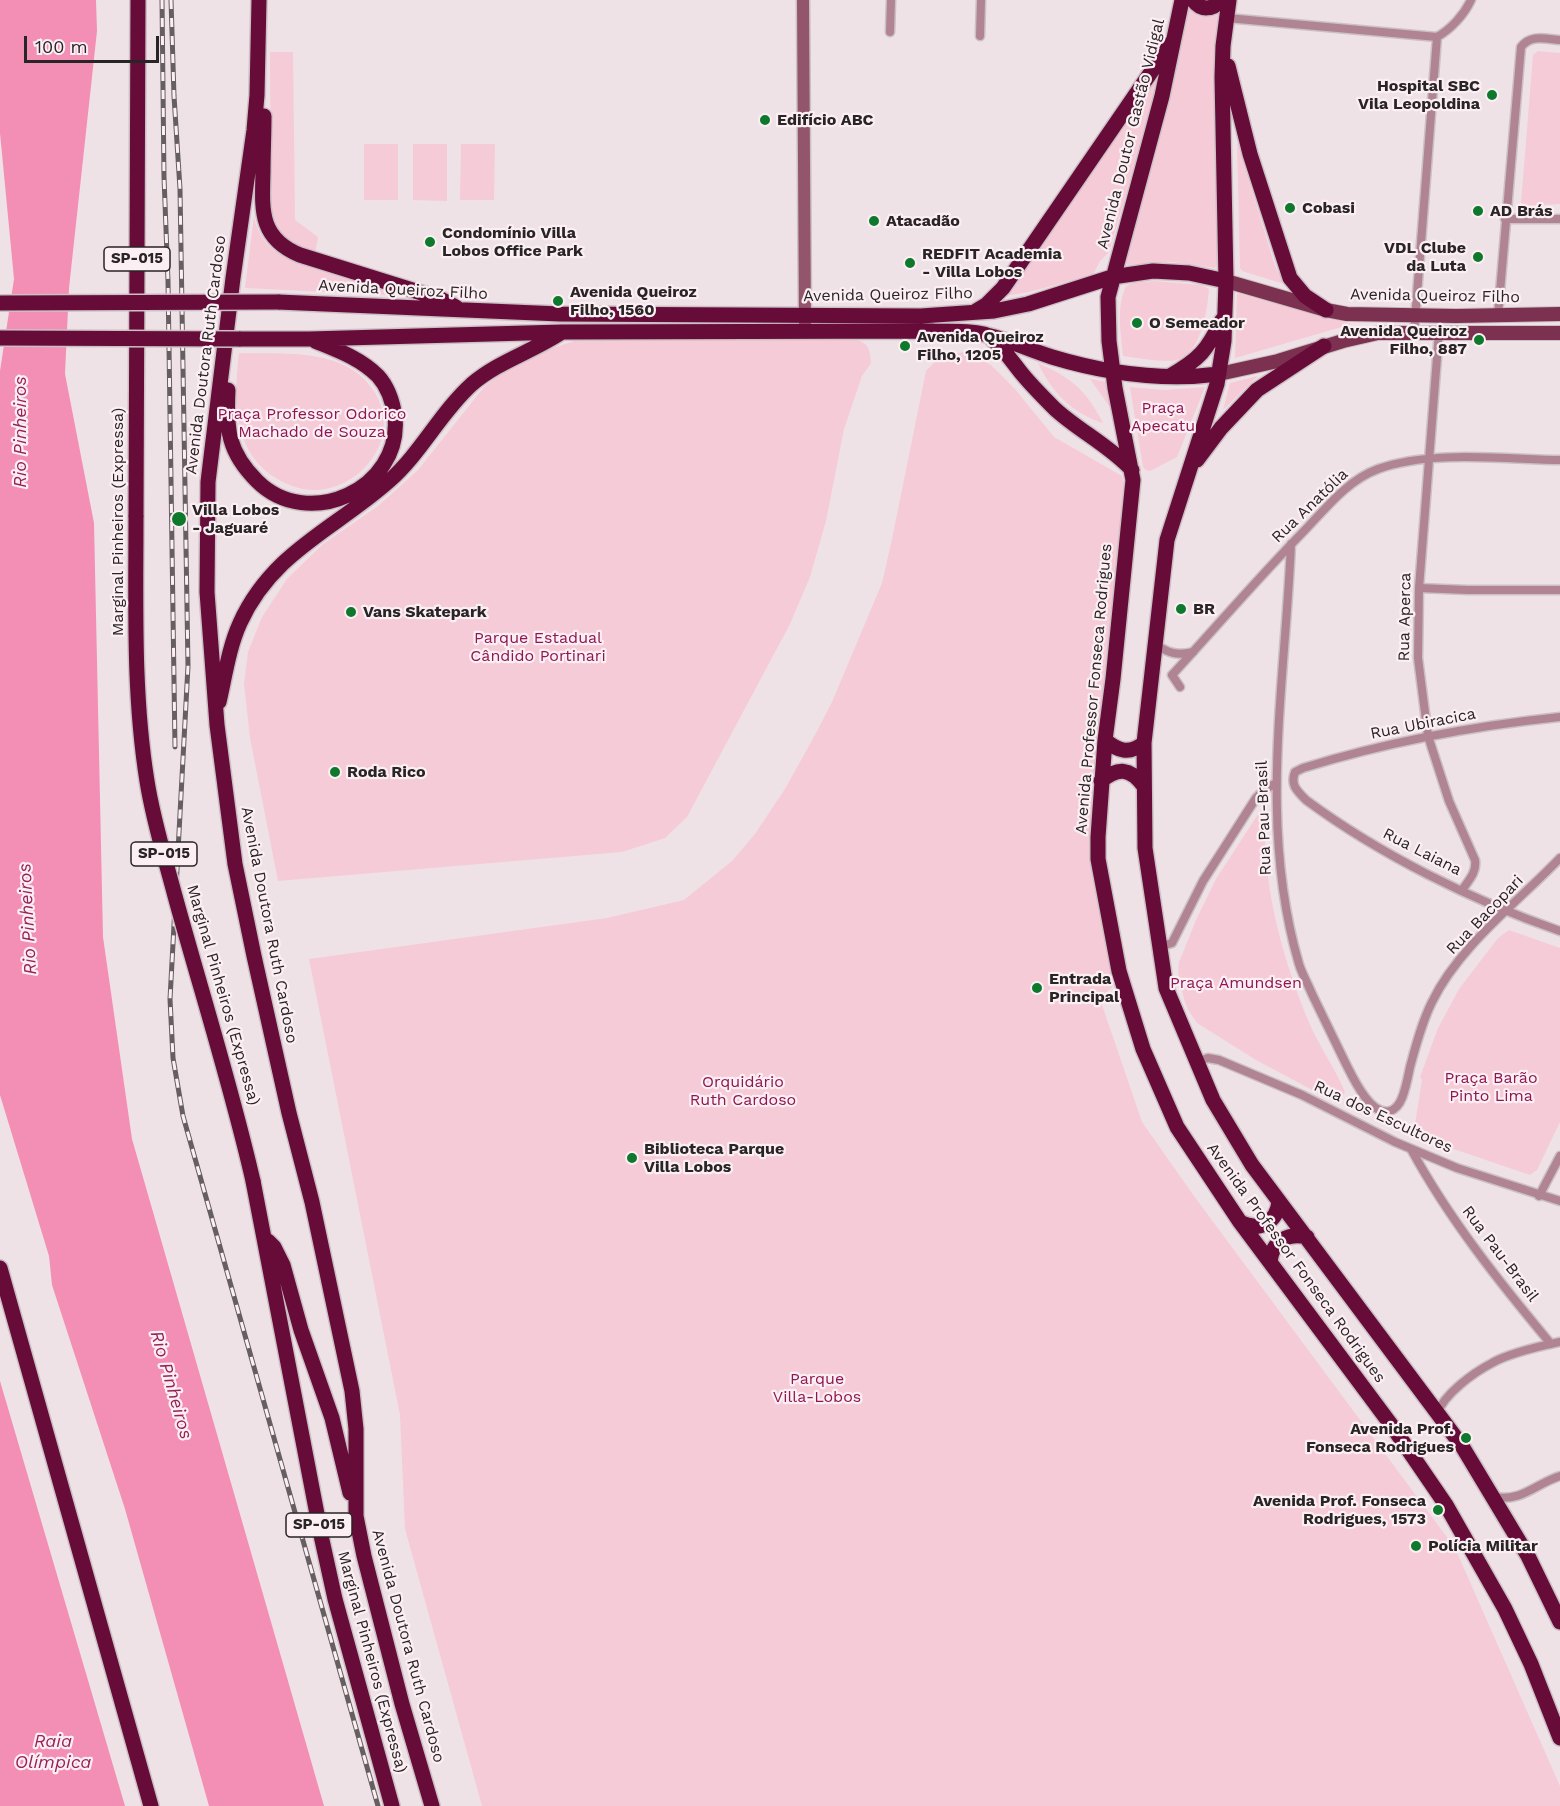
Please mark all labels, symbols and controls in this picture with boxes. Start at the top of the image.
street label: Avenida Doutor Gastão Vidigal [1093,17,1169,251]
scale bar [27,24,162,62]
text: 100 m [35,36,88,57]
place label: Hospital SBC Vila Leopoldina [1358,76,1480,114]
marker: Hospital SBC Vila Leopoldina [1485,88,1499,102]
place label: Edifício ABC [777,110,874,130]
marker: Edifício ABC [758,113,772,127]
place label: Cobasi [1302,198,1355,218]
marker: Cobasi [1283,201,1297,215]
place label: AD Brás [1490,201,1552,221]
marker: AD Brás [1471,204,1485,218]
place label: Atacadão [886,211,960,231]
marker: Atacadão [867,214,881,228]
place label: Condomínio Villa Lobos Office Park [442,223,583,261]
street label: Avenida Doutora Ruth Cardoso [182,234,230,476]
marker: Condomínio Villa Lobos Office Park [423,235,437,249]
place label: VDL Clube da Luta [1384,238,1466,276]
place label: REDFIT Academia - Villa Lobos [922,244,1062,282]
road number: SP-015 [104,247,170,271]
marker: VDL Clube da Luta [1471,250,1485,264]
marker: REDFIT Academia - Villa Lobos [903,256,917,270]
street label: Avenida Queiroz Filho [318,276,488,304]
place label: Avenida Queiroz Filho, 1560 [570,282,697,320]
street label: Avenida Queiroz Filho [803,284,973,306]
street label: Avenida Queiroz Filho [1350,285,1520,307]
marker: Avenida Queiroz Filho, 1560 [551,294,565,308]
place label: O Semeador [1149,313,1245,333]
marker: O Semeador [1130,316,1144,330]
place label: Avenida Queiroz Filho, 887 [1340,321,1467,359]
place label: Avenida Queiroz Filho, 1205 [917,327,1044,365]
marker: Avenida Queiroz Filho, 887 [1472,333,1486,347]
marker: Avenida Queiroz Filho, 1205 [898,339,912,353]
water label: Rio Pinheiros [10,376,32,488]
park label: Praça Apecatu [1131,398,1195,436]
park label: Praça Professor Odorico Machado de Souza [218,404,406,442]
street label: Marginal Pinheiros (Expressa) [108,408,128,636]
street label: Rua Anatólia [1268,465,1352,547]
place label: Villa Lobos - Jaguaré [192,500,279,538]
marker: Villa Lobos - Jaguaré [170,510,188,528]
street label: Avenida Professor Fonseca Rodrigues [1072,543,1116,835]
street label: Rua Aperca [1395,572,1415,662]
place label: BR [1193,599,1215,619]
place label: Vans Skatepark [363,602,487,622]
marker: BR [1174,602,1188,616]
marker: Vans Skatepark [344,605,358,619]
park label: Parque Estadual Cândido Portinari [470,628,606,666]
street label: Rua Ubiracica [1369,704,1477,744]
street label: Rua Pau-Brasil [1252,760,1276,876]
place label: Roda Rico [347,762,426,782]
marker: Roda Rico [328,765,342,779]
street label: Avenida Doutora Ruth Cardoso [237,805,301,1045]
street label: Rua Laiana [1379,824,1465,880]
road number: SP-015 [131,842,197,866]
water label: Rio Pinheiros [14,863,42,975]
street label: Rua Bacopari [1442,871,1528,959]
street label: Marginal Pinheiros (Expressa) [182,882,264,1108]
place label: Entrada Principal [1049,969,1119,1007]
park label: Praça Amundsen [1170,973,1302,993]
marker: Entrada Principal [1030,981,1044,995]
park label: Praça Barão Pinto Lima [1444,1068,1538,1106]
park label: Orquidário Ruth Cardoso [690,1072,796,1110]
street label: Rua dos Escultores [1311,1076,1455,1158]
place label: Biblioteca Parque Villa Lobos [644,1139,784,1177]
street label: Avenida Professor Fonseca Rodrigues [1202,1139,1390,1387]
marker: Biblioteca Parque Villa Lobos [625,1151,639,1165]
street label: Rua Pau-Brasil [1458,1202,1542,1306]
water label: Rio Pinheiros [145,1328,197,1442]
park label: Parque Villa-Lobos [773,1369,861,1407]
place label: Avenida Prof. Fonseca Rodrigues [1306,1419,1454,1457]
marker: Avenida Prof. Fonseca Rodrigues [1459,1431,1473,1445]
place label: Avenida Prof. Fonseca Rodrigues, 1573 [1253,1491,1426,1529]
marker: Avenida Prof. Fonseca Rodrigues, 1573 [1431,1503,1445,1517]
road number: SP-015 [286,1513,352,1537]
street label: Avenida Doutora Ruth Cardoso [368,1527,448,1765]
place label: Polícia Militar [1428,1536,1538,1556]
marker: Polícia Militar [1409,1539,1423,1553]
street label: Marginal Pinheiros (Expressa) [333,1549,411,1775]
water label: Raia Olímpica [15,1731,91,1774]

